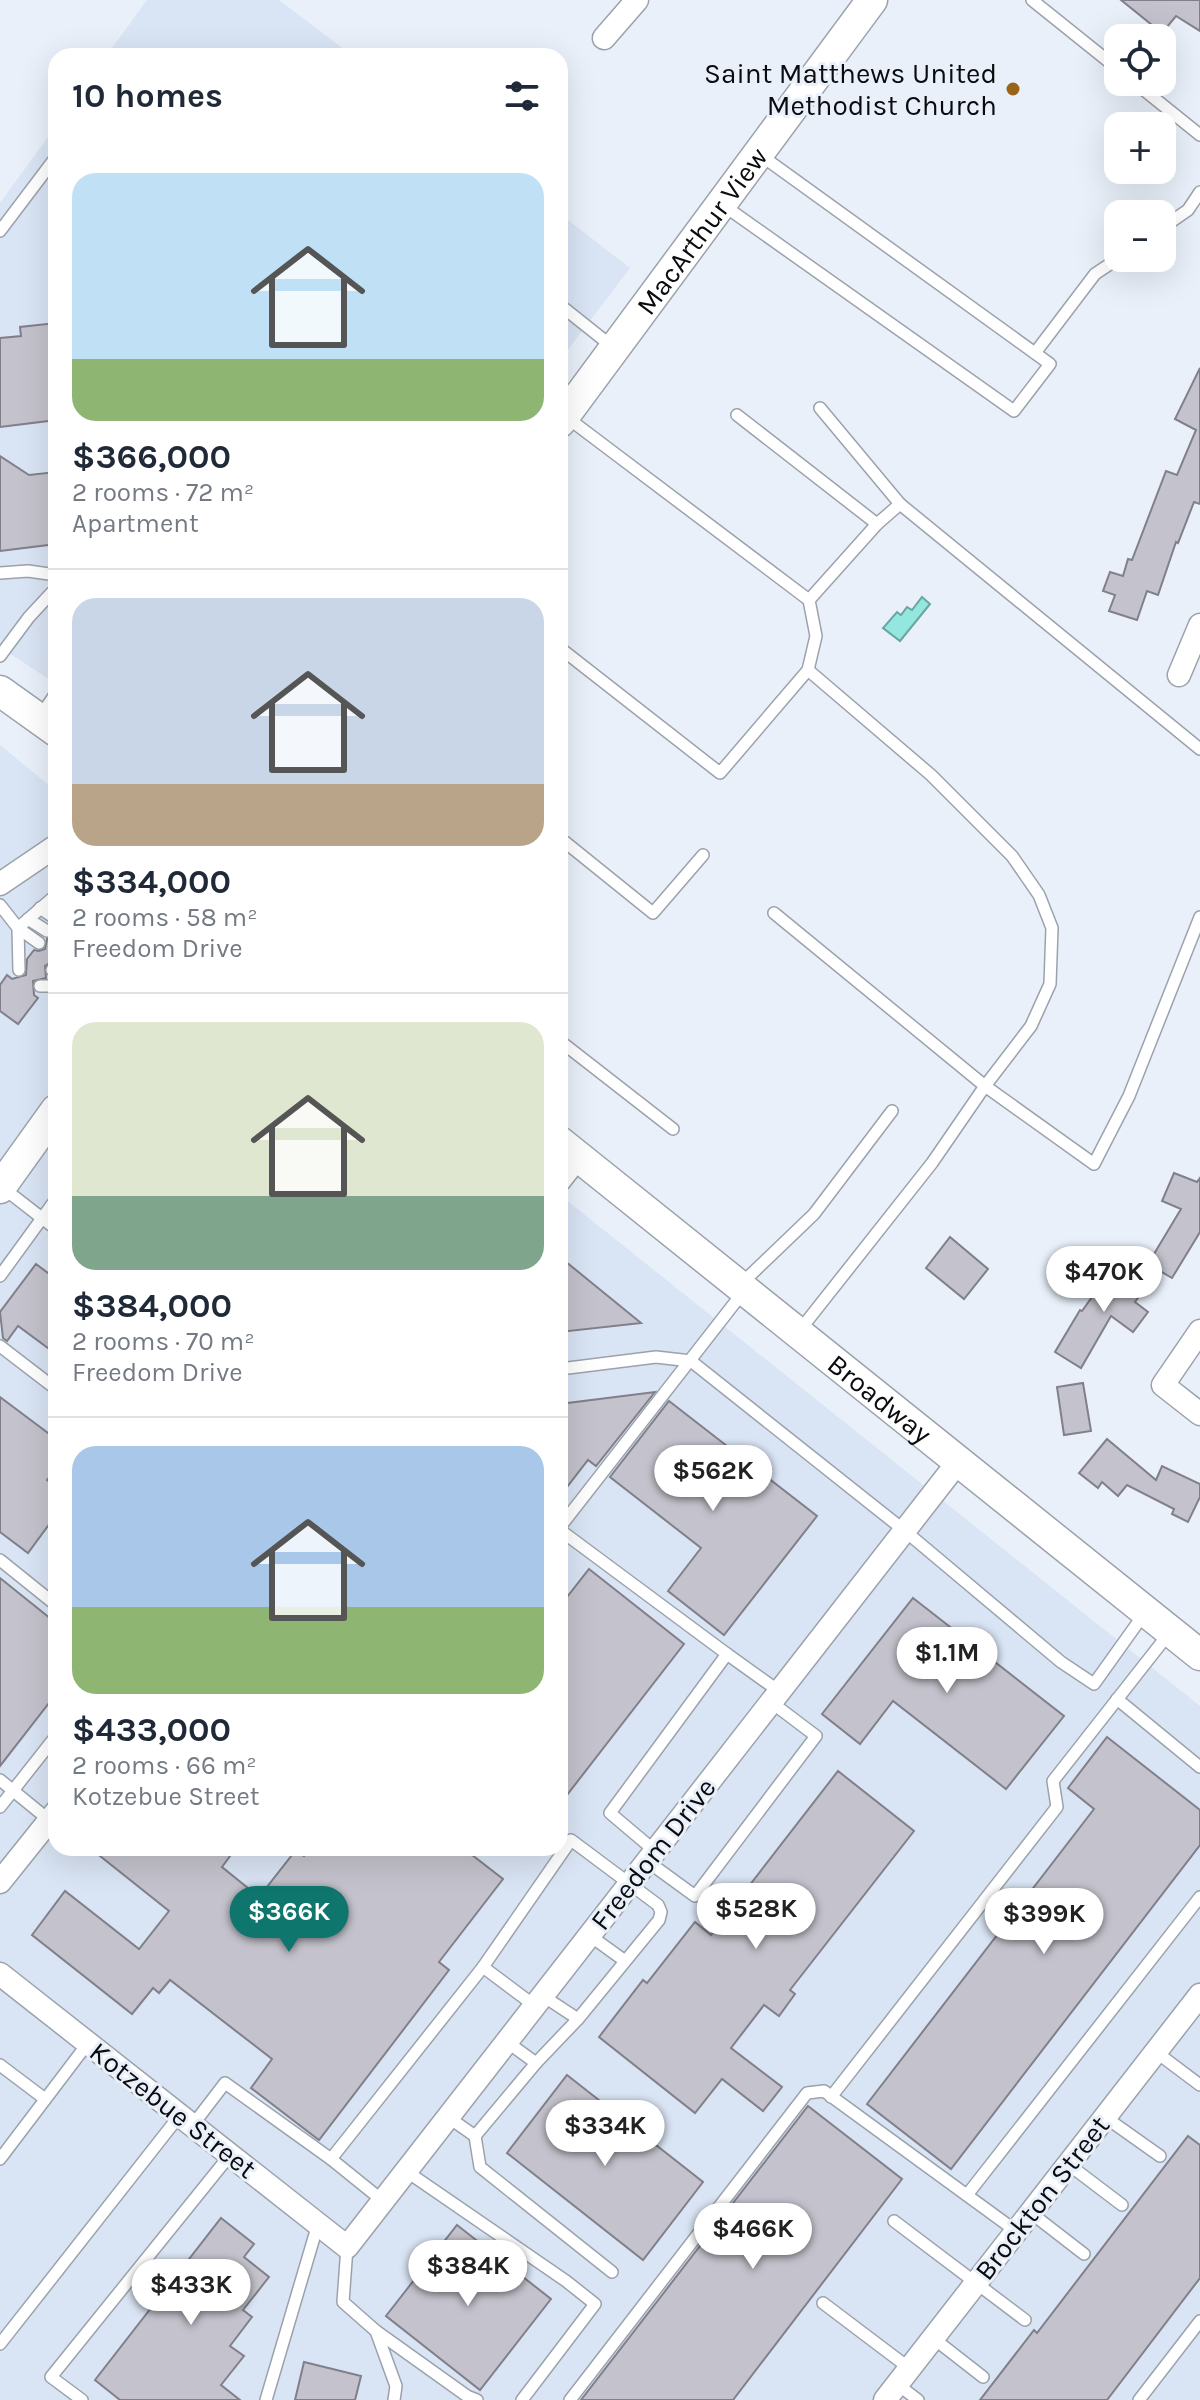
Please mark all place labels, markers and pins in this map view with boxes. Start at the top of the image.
place label: Saint Matthews United Methodist Church [704,57,997,122]
marker: Saint Matthews United Methodist Church [1004,80,1022,98]
pin: $470K [1048,1246,1160,1314]
pin: $562K [657,1445,769,1513]
pin: $1.1M [891,1627,1003,1695]
pin: $528K [700,1883,812,1951]
pin: $366K [233,1886,345,1954]
pin: $399K [988,1888,1100,1956]
pin: $334K [549,2100,661,2168]
pin: $466K [697,2203,809,2271]
pin: $384K [412,2240,524,2308]
pin: $433K [135,2259,247,2327]

